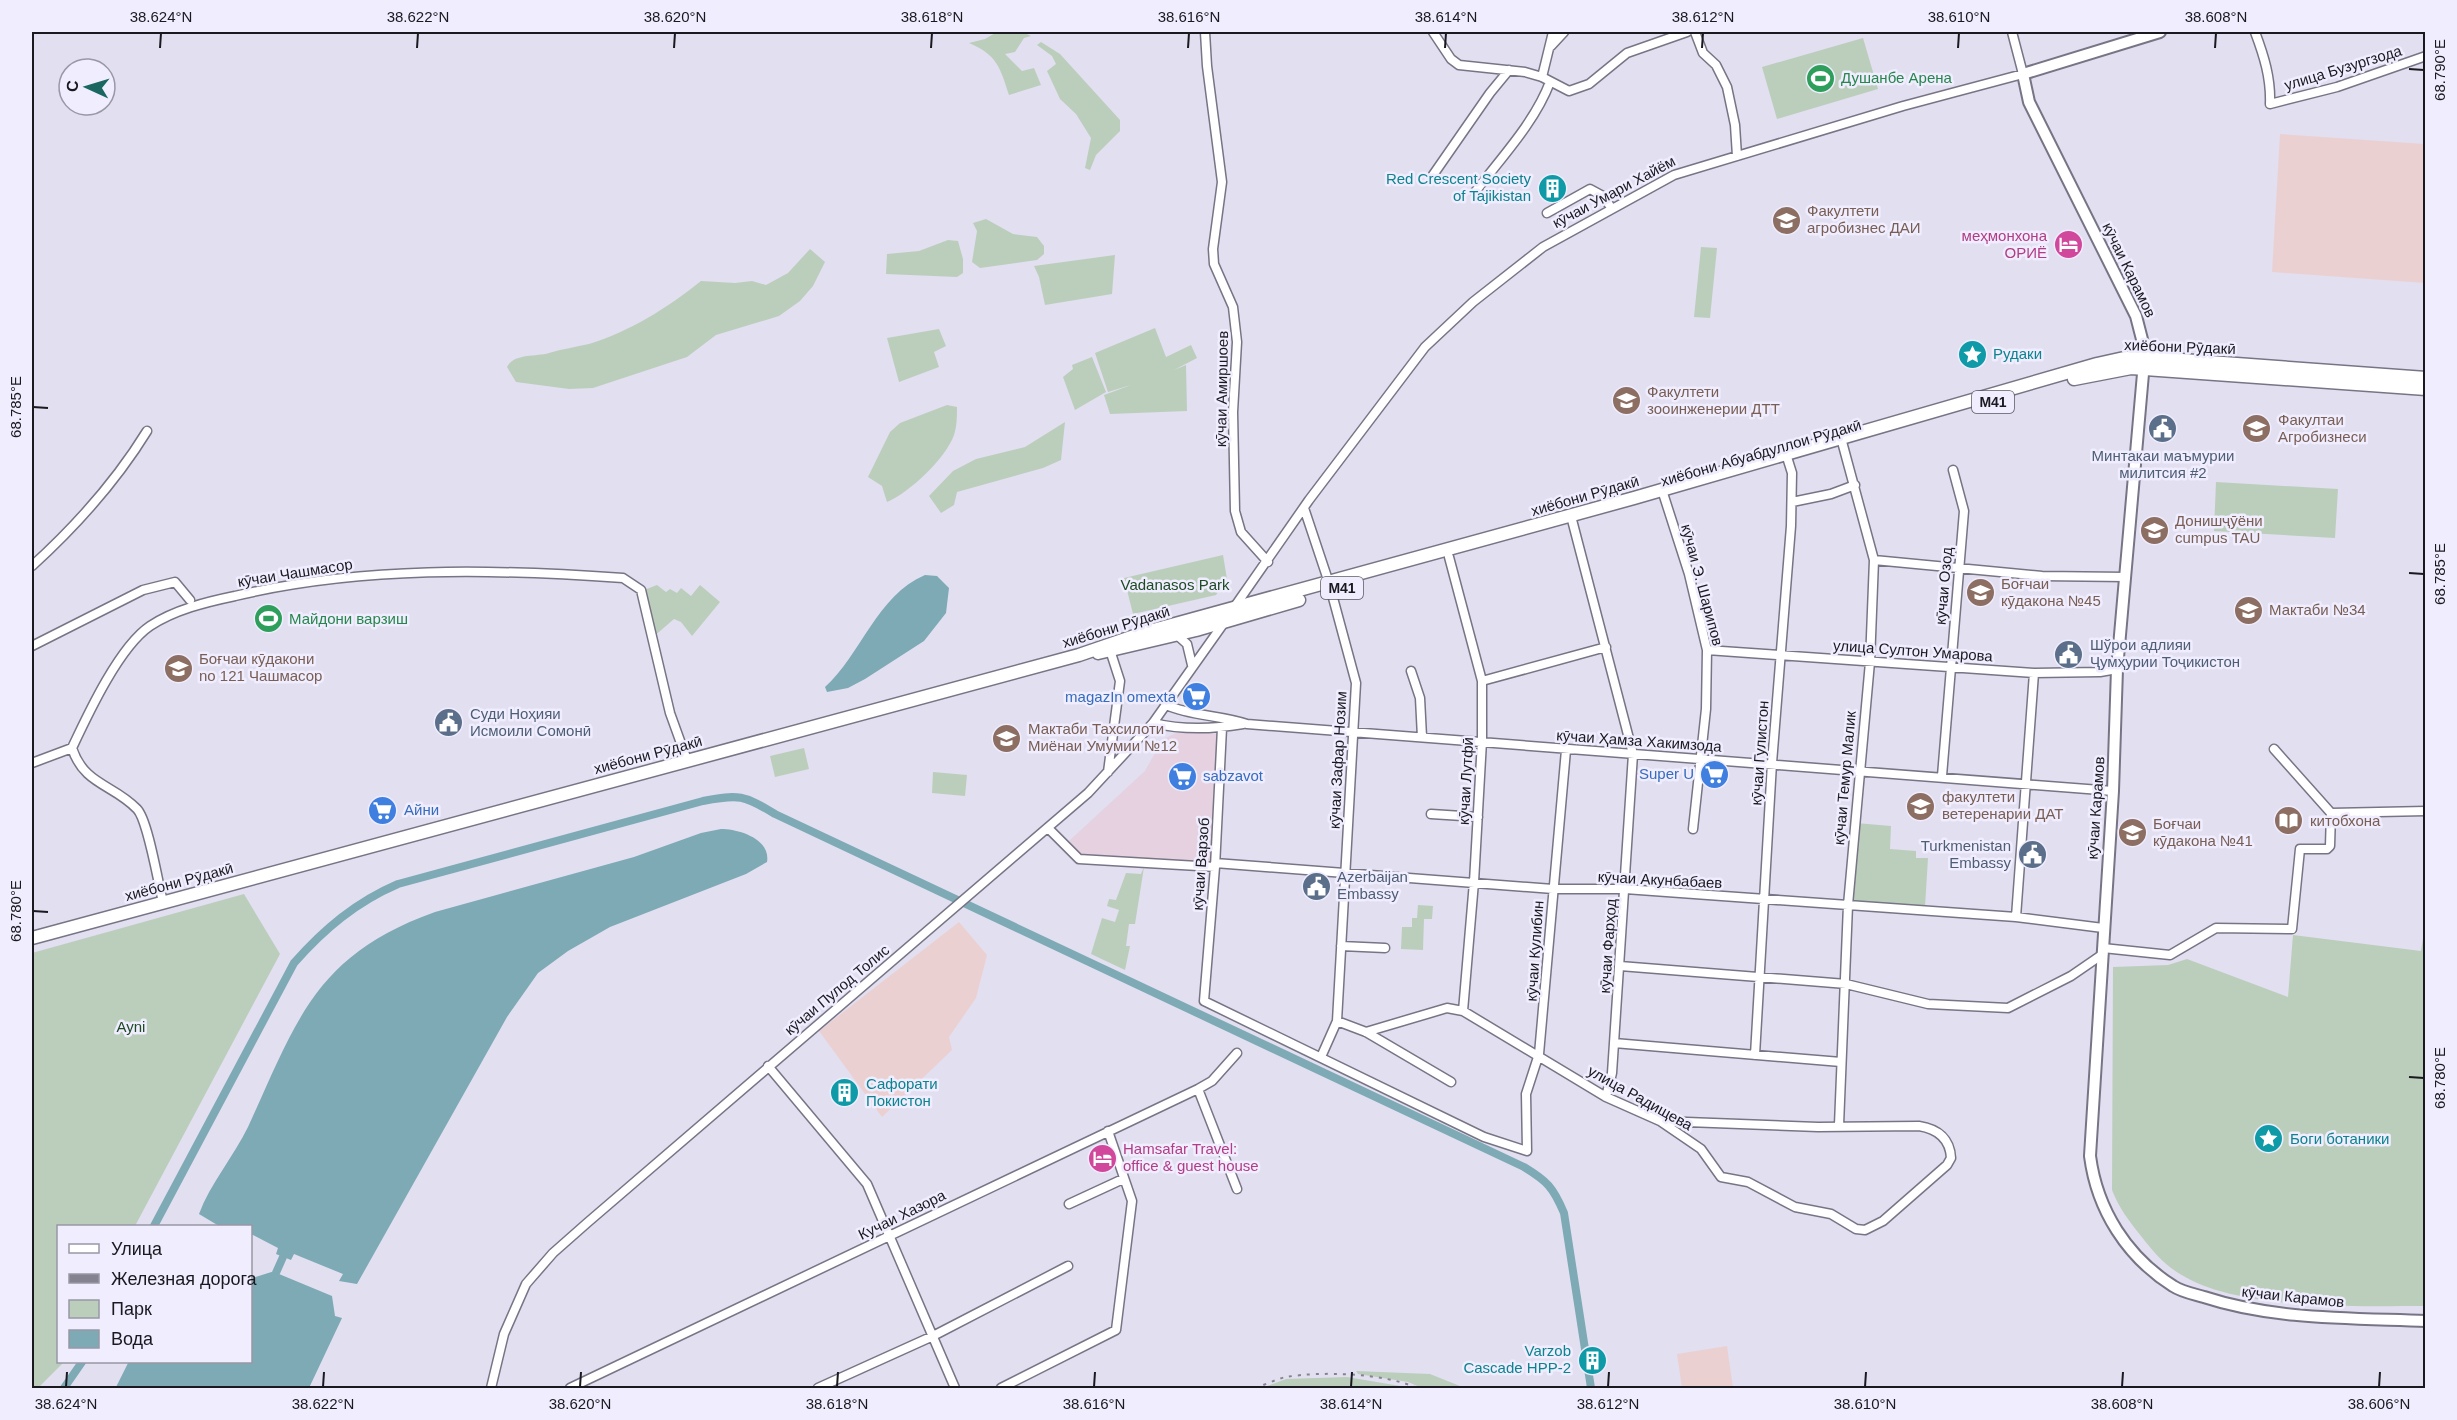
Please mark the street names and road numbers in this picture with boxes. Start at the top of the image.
street label: улица Бузургзода [2282,41,2404,93]
street label: кӯчаи Умари Хайём [1549,152,1678,231]
street label: кӯчаи Карамов [2099,220,2160,320]
street label: кӯчаи Амиршоев [1212,331,1231,447]
street label: хиёбони Рӯдакӣ [2124,336,2236,357]
road number: M41 [1972,391,2014,413]
street label: хиёбони Абуабдуллои Рӯдакӣ [1659,416,1863,489]
street label: хиёбони Рӯдакӣ [1529,472,1641,519]
street label: кӯчаи Э. Шарипов [1678,522,1727,648]
street label: кӯчаи Озод [1932,546,1955,626]
street label: кӯчаи Чашмасор [236,555,354,590]
road number: M41 [1321,577,1363,599]
street label: хиёбони Рӯдакӣ [1060,602,1172,651]
street label: улица Султон Умарова [1833,636,1994,665]
street label: кӯчаи Зафар Нозим [1325,691,1350,829]
street label: кӯчаи Гулистон [1747,700,1772,806]
street label: кӯчаи Темур Малик [1830,710,1859,846]
street label: кӯчаи Ҳамза Хакимзода [1556,726,1723,755]
street label: хиёбони Рӯдакӣ [592,732,704,777]
street label: кӯчаи Лутфӣ [1455,737,1476,825]
street label: кӯчаи Карамов [2083,756,2108,860]
street label: кӯчаи Варзоб [1189,817,1212,911]
street label: хиёбони Рӯдакӣ [123,859,235,904]
street label: кӯчаи Акунбабаев [1597,868,1723,891]
street label: кӯчаи Фарҳод [1596,898,1619,994]
street label: кӯчаи Кулибин [1522,900,1547,1002]
street label: кӯчаи Пулод Толис [781,941,893,1038]
street label: улица Радищева [1585,1062,1696,1134]
street label: Кучаи Хазора [855,1186,949,1243]
street label: кӯчаи Карамов [2241,1283,2345,1310]

